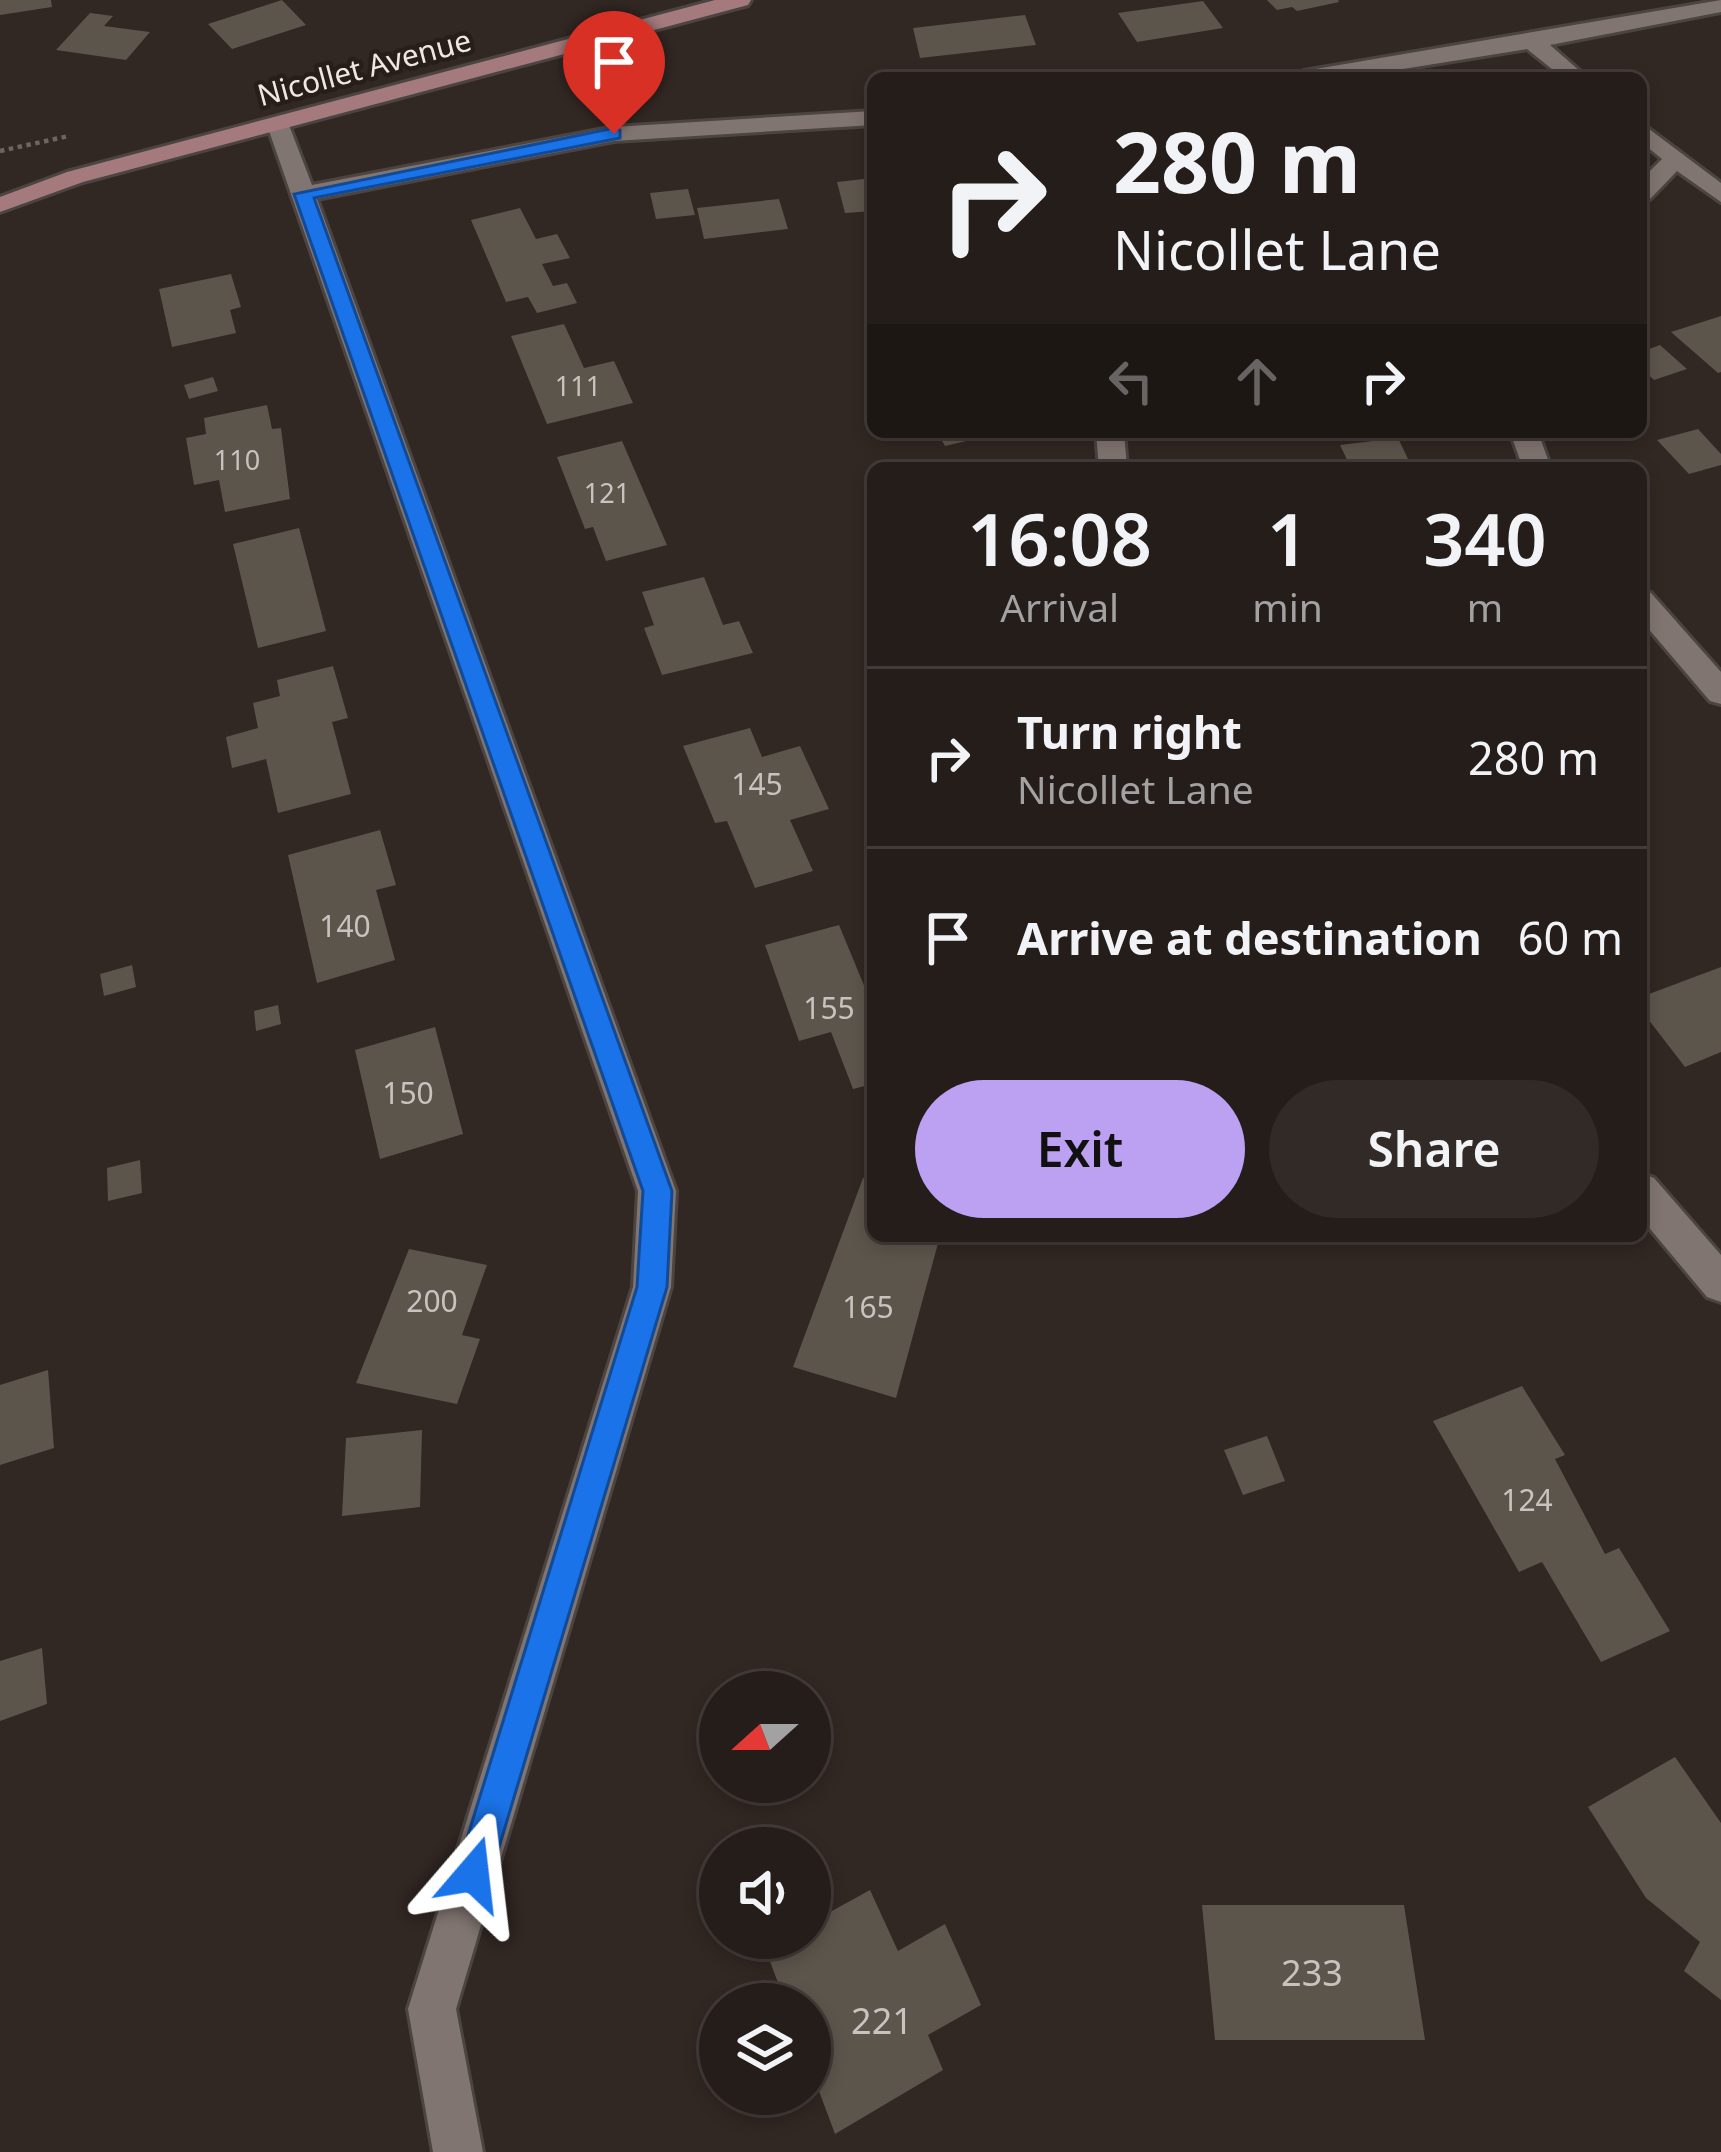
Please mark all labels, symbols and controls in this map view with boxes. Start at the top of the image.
pin [563,11,665,134]
street label: Nicollet Avenue [253,19,475,115]
icon: arrive [581,29,647,95]
text: 280 m [1113,103,1361,218]
icon: right [915,120,1071,276]
text: Nicollet Lane [1113,212,1441,286]
icon: left [1098,348,1164,414]
icon: ahead [1224,348,1290,414]
icon: right [1350,348,1416,414]
house number: 111 [555,367,601,404]
house number: 110 [214,441,260,478]
house number: 121 [584,474,630,511]
text: 16:08 [967,489,1152,587]
text: 1 [1267,489,1308,587]
text: 340 [1423,489,1547,587]
text: Arrival [1000,580,1119,633]
text: min [1252,580,1323,633]
text: m [1467,580,1503,633]
text: Turn right [1017,701,1242,762]
icon: right [915,725,981,791]
text: 280 m [1468,727,1599,788]
text: Nicollet Lane [1017,762,1254,815]
house number: 145 [731,763,783,804]
house number: 140 [319,905,371,946]
icon: arrive [915,905,981,971]
text: Arrive at destination [1017,907,1482,968]
text: 60 m [1518,907,1623,968]
house number: 155 [803,987,855,1028]
house number: 150 [382,1072,434,1113]
button: Exit [915,1080,1245,1218]
button: Share [1269,1080,1599,1218]
house number: 200 [406,1280,458,1321]
house number: 165 [842,1286,894,1327]
house number: 124 [1501,1479,1553,1520]
north arrow [699,1671,831,1803]
map controls [699,1671,831,2115]
position arrow [410,1811,536,1937]
button: sound [699,1827,831,1959]
house number: 233 [1281,1948,1343,1997]
button: layers [699,1983,831,2115]
house number: 221 [851,1996,913,2045]

